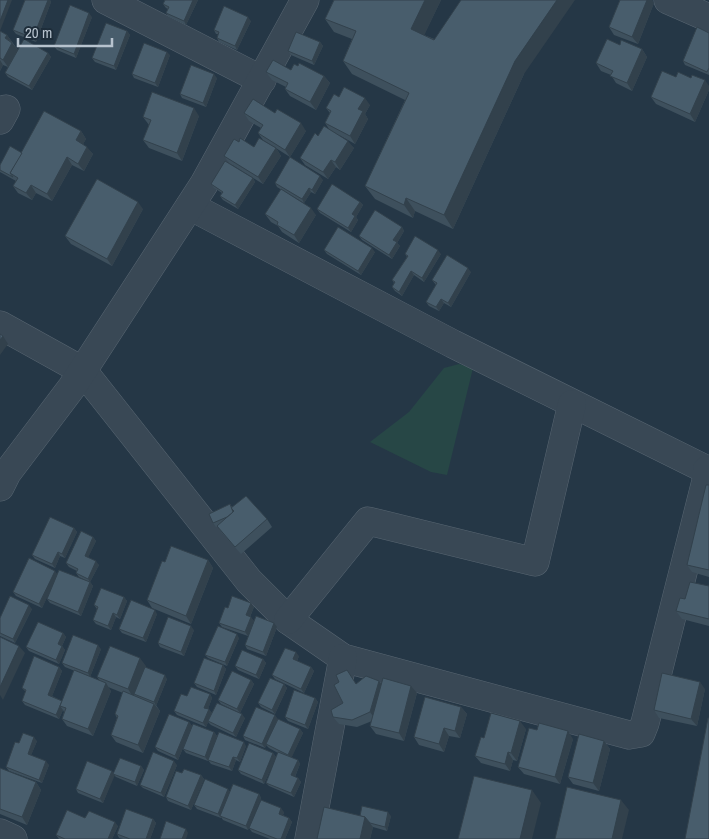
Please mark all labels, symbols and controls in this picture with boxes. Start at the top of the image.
scale bar [18,15,111,47]
text: 20 m [25,22,52,43]

